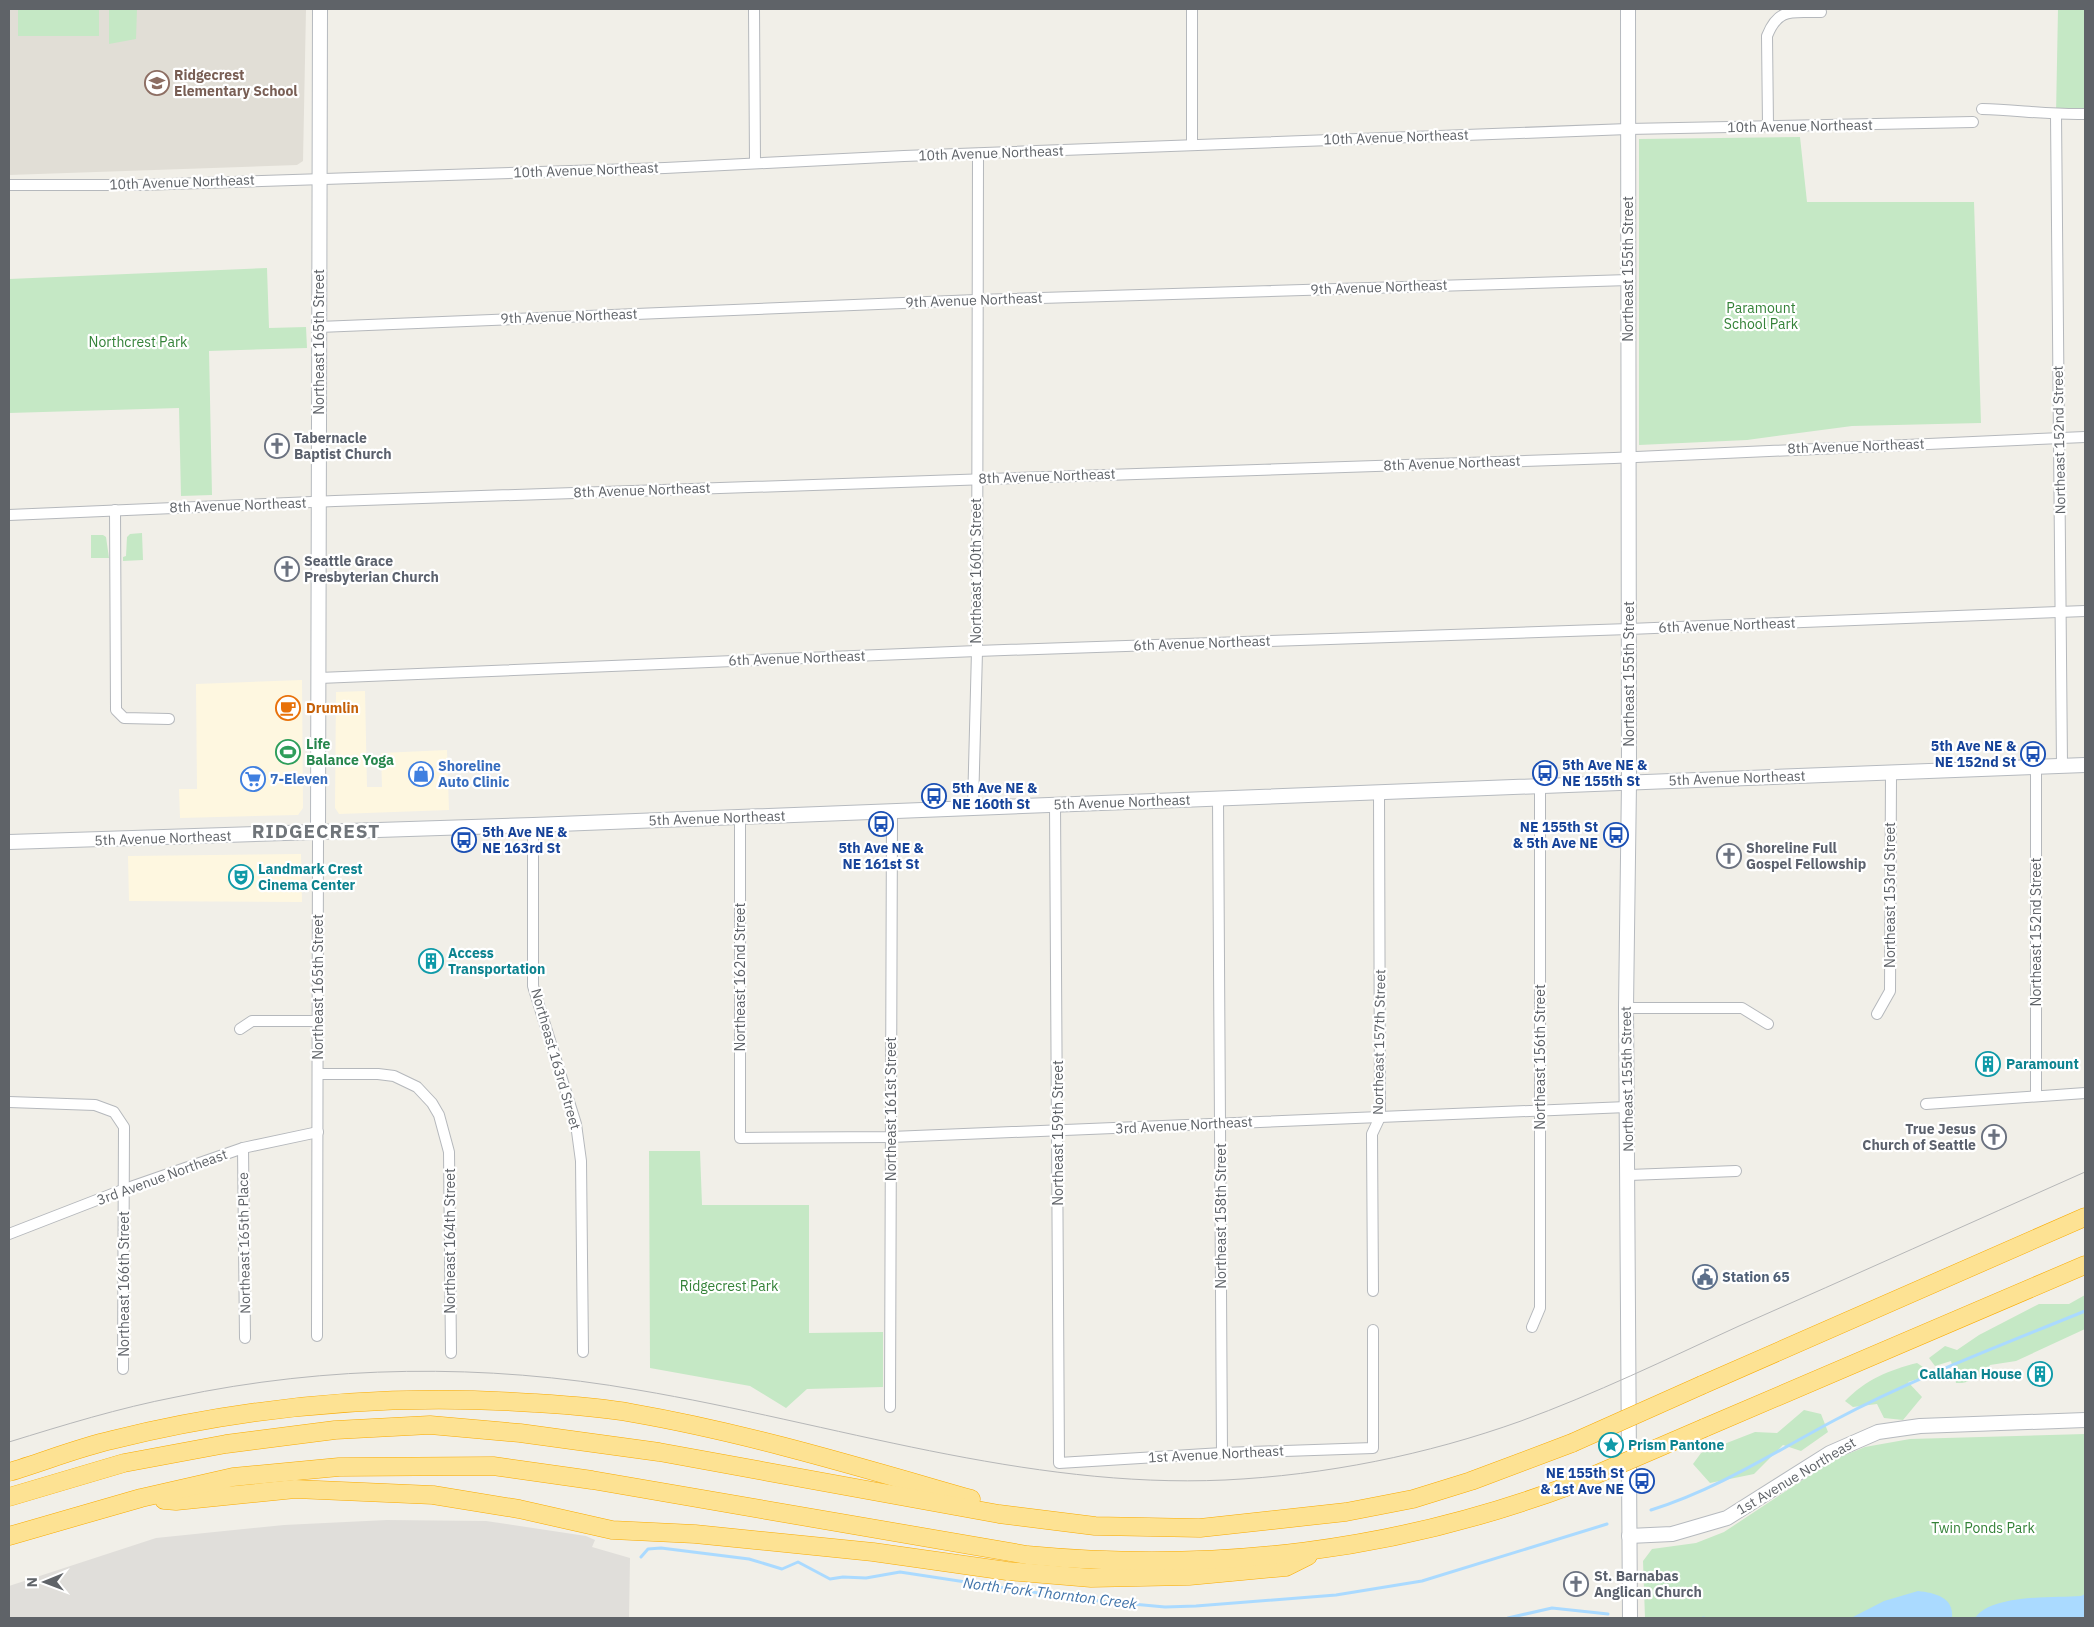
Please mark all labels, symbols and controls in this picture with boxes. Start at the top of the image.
place label: Ridgecrest Elementary School [174,66,298,100]
school or university icon: Ridgecrest Elementary School [144,70,170,96]
street label: 10th Avenue Northeast [1727,116,1873,136]
street label: 10th Avenue Northeast [1323,125,1469,149]
street label: 10th Avenue Northeast [918,141,1064,165]
street label: 10th Avenue Northeast [513,158,659,182]
street label: 10th Avenue Northeast [109,170,255,194]
street label: Northeast 155th Street [1619,196,1637,342]
street label: Northeast 165th Street [310,269,328,415]
street label: 9th Avenue Northeast [1310,276,1448,298]
street label: 9th Avenue Northeast [905,289,1043,311]
park label: Paramount School Park [1724,299,1799,333]
street label: 9th Avenue Northeast [500,305,638,327]
park label: Northcrest Park [89,333,188,351]
street label: Northeast 152nd Street [2049,365,2069,515]
place label: Tabernacle Baptist Church [294,429,392,463]
church icon: Tabernacle Baptist Church [264,433,290,459]
street label: 8th Avenue Northeast [1787,435,1925,457]
street label: 8th Avenue Northeast [1383,452,1521,474]
street label: 8th Avenue Northeast [978,465,1116,487]
street label: 8th Avenue Northeast [573,479,711,501]
street label: 8th Avenue Northeast [169,494,307,516]
street label: Northeast 160th Street [967,498,985,644]
place label: Seattle Grace Presbyterian Church [304,552,439,586]
church icon: Seattle Grace Presbyterian Church [274,556,300,582]
street label: Northeast 155th Street [1620,601,1638,747]
street label: 6th Avenue Northeast [1658,614,1796,636]
street label: 6th Avenue Northeast [1133,632,1271,654]
street label: 6th Avenue Northeast [728,647,866,669]
cafe icon: Drumlin [275,695,301,721]
place label: Drumlin [306,699,359,717]
place label: Life Balance Yoga [306,735,394,769]
place label: 5th Ave NE & NE 152nd St [1931,737,2017,771]
sports icon: Life Balance Yoga [275,739,301,765]
bus stop icon: 5th Ave NE & NE 152nd St [2020,741,2046,767]
place label: 5th Ave NE & NE 155th St [1562,756,1648,790]
place label: Shoreline Auto Clinic [438,757,509,791]
bus stop icon: 5th Ave NE & NE 155th St [1532,760,1558,786]
shop icon: Shoreline Auto Clinic [408,761,434,787]
supermarket icon: 7-Eleven [240,766,266,792]
street label: 5th Avenue Northeast [1668,767,1806,789]
place label: 7-Eleven [270,770,328,788]
place label: 5th Ave NE & NE 160th St [952,779,1038,813]
bus stop icon: 5th Ave NE & NE 160th St [921,783,947,809]
street label: 5th Avenue Northeast [1053,791,1191,813]
street label: 5th Avenue Northeast [648,807,786,829]
bus stop icon: 5th Ave NE & NE 161st St [868,811,894,837]
place label: NE 155th St & 5th Ave NE [1513,818,1598,852]
district label: RIDGECREST [252,819,380,843]
bus stop icon: NE 155th St & 5th Ave NE [1603,822,1629,848]
street label: Northeast 153rd Street [1881,822,1899,968]
place label: 5th Ave NE & NE 163rd St [482,823,568,857]
street label: 5th Avenue Northeast [94,827,232,849]
bus stop icon: 5th Ave NE & NE 163rd St [451,827,477,853]
place label: 5th Ave NE & NE 161st St [838,839,925,873]
place label: Shoreline Full Gospel Fellowship [1746,839,1866,873]
church icon: Shoreline Full Gospel Fellowship [1716,843,1742,869]
street label: Northeast 152nd Street [2027,857,2045,1006]
place label: Landmark Crest Cinema Center [258,860,363,894]
theatre icon: Landmark Crest Cinema Center [228,864,254,890]
street label: Northeast 162nd Street [731,902,749,1051]
street label: Northeast 165th Street [309,914,327,1060]
place label: Access Transportation [448,944,545,978]
building icon: Access Transportation [418,948,444,974]
street label: Northeast 157th Street [1369,969,1389,1115]
street label: Northeast 156th Street [1531,984,1549,1130]
street label: Northeast 163rd Street [527,986,585,1132]
street label: Northeast 155th Street [1617,1006,1637,1152]
street label: Northeast 161st Street [882,1037,900,1181]
building icon: Paramount [1975,1051,2001,1077]
place label: Paramount [2006,1055,2079,1073]
street label: Northeast 159th Street [1049,1060,1067,1206]
street label: 3rd Avenue Northeast [1115,1112,1253,1138]
place label: True Jesus Church of Seattle [1862,1120,1976,1154]
church icon: True Jesus Church of Seattle [1981,1124,2007,1150]
street label: Northeast 158th Street [1212,1143,1230,1289]
street label: 3rd Avenue Northeast [94,1145,230,1209]
street label: Northeast 164th Street [441,1168,459,1314]
street label: Northeast 165th Place [234,1172,254,1314]
street label: Northeast 166th Street [115,1211,133,1357]
public building icon: Station 65 [1692,1264,1718,1290]
place label: Station 65 [1722,1268,1790,1286]
park label: Ridgecrest Park [680,1277,779,1295]
building icon: Callahan House [2027,1361,2053,1387]
place label: Callahan House [1919,1365,2022,1383]
place icon: Prism Pantone [1598,1432,1624,1458]
street label: 1st Avenue Northeast [1733,1433,1859,1519]
place label: Prism Pantone [1628,1436,1724,1454]
street label: 1st Avenue Northeast [1148,1441,1284,1467]
place label: NE 155th St & 1st Ave NE [1540,1464,1624,1498]
bus stop icon: NE 155th St & 1st Ave NE [1629,1468,1655,1494]
park label: Twin Ponds Park [1931,1519,2035,1537]
north arrow [20,1557,70,1607]
place label: St. Barnabas Anglican Church [1594,1567,1702,1601]
church icon: St. Barnabas Anglican Church [1563,1571,1589,1597]
water label: North Fork Thornton Creek [962,1573,1138,1613]
text: N [23,1577,41,1587]

